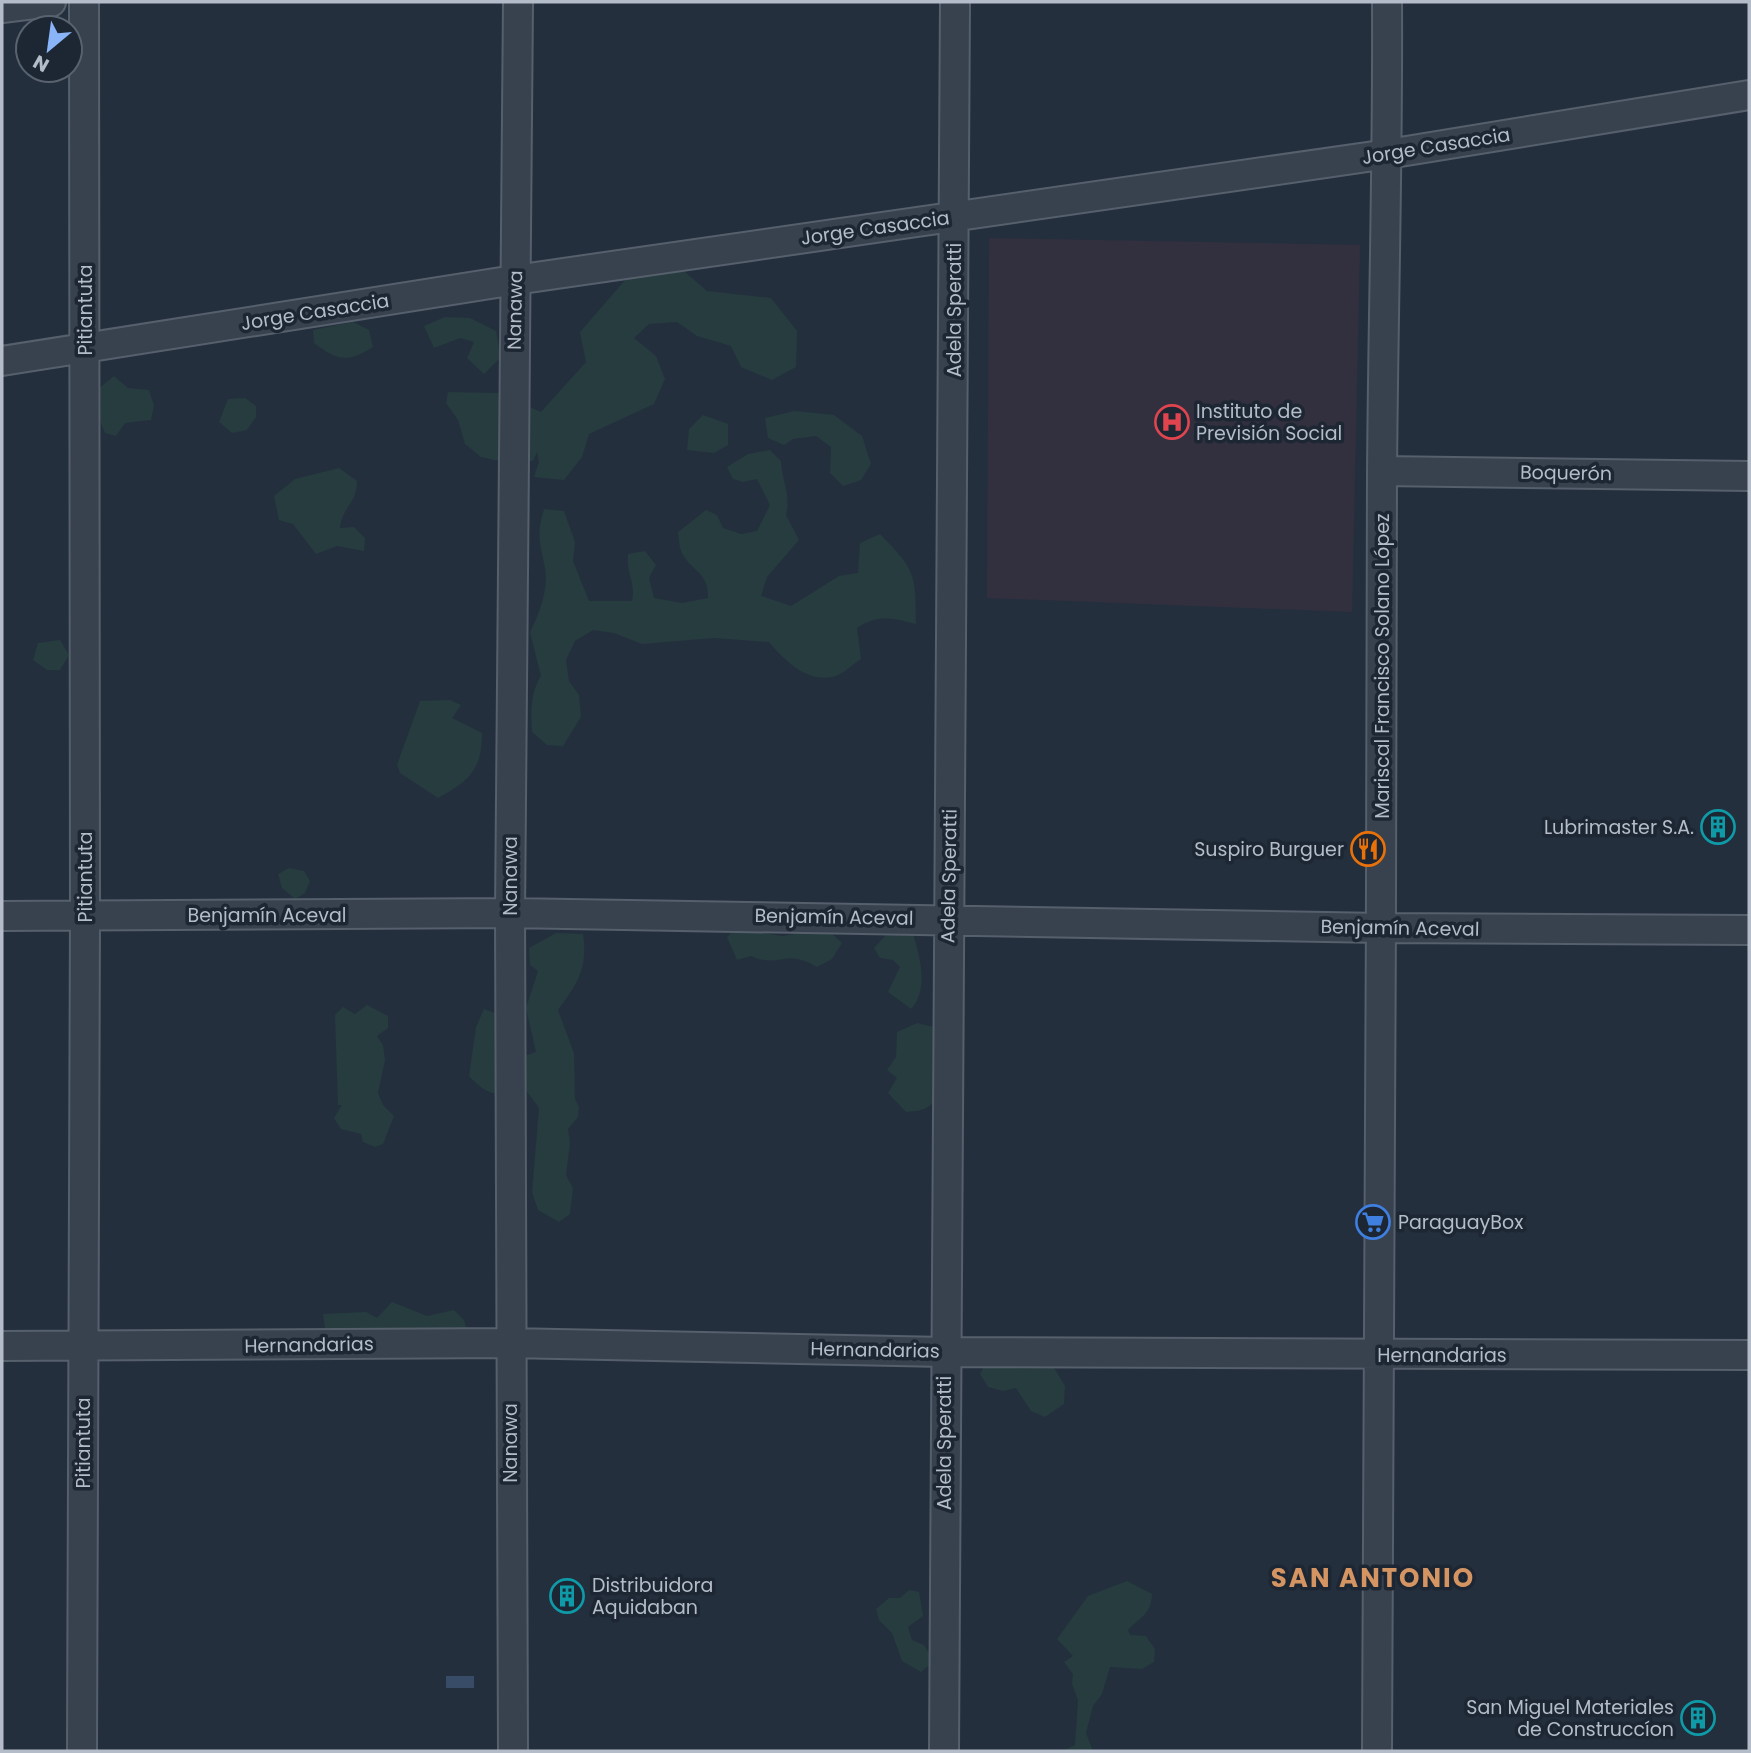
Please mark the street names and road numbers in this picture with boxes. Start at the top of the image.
street label: Jorge Casaccia [1360,121,1512,171]
street label: Jorge Casaccia [799,204,951,252]
street label: Adela Speratti [941,243,968,377]
street label: Pitiantuta [72,264,99,356]
street label: Nanawa [501,270,529,350]
street label: Jorge Casaccia [239,287,391,337]
street label: Boquerón [1520,459,1612,487]
street label: Mariscal Francisco Solano López [1369,513,1396,819]
street label: Adela Speratti [934,809,964,943]
street label: Pitiantuta [72,831,99,923]
street label: Nanawa [497,836,524,916]
street label: Benjamín Aceval [188,902,346,929]
street label: Benjamín Aceval [754,902,914,932]
street label: Benjamín Aceval [1320,913,1480,943]
street label: Hernandarias [244,1330,374,1360]
street label: Hernandarias [810,1335,940,1365]
street label: Hernandarias [1377,1342,1507,1369]
street label: Adela Speratti [931,1376,958,1510]
street label: Pitiantuta [70,1397,97,1489]
street label: Nanawa [497,1403,524,1483]

